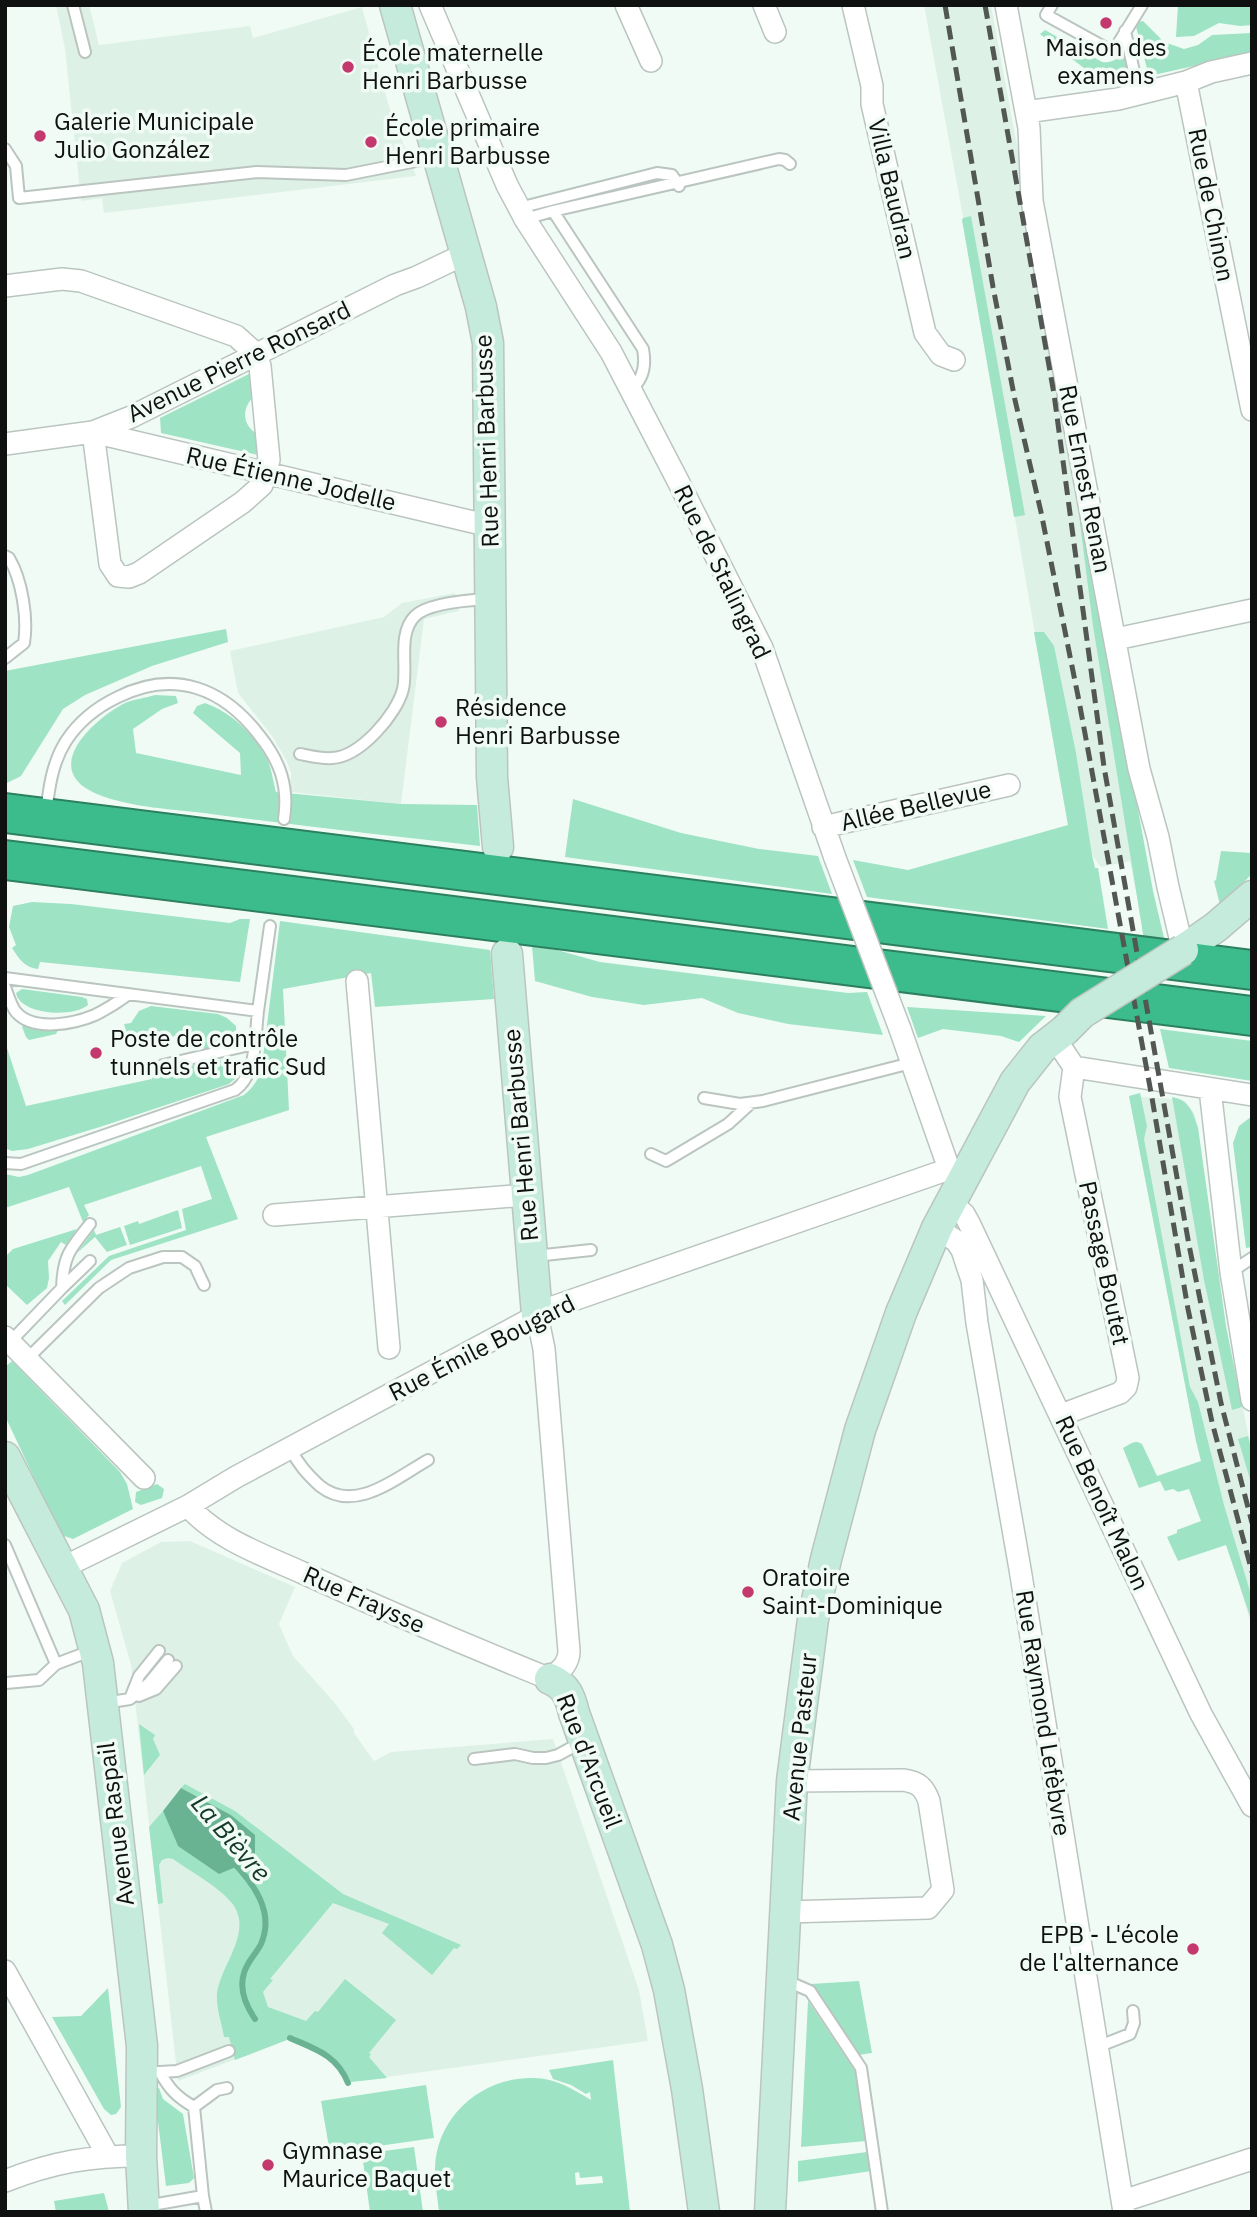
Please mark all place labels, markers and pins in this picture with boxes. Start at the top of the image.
marker: Maison des examens [1098,15,1114,31]
place label: Maison des examens [1045,31,1167,91]
place label: École maternelle Henri Barbusse [362,36,544,96]
marker: École maternelle Henri Barbusse [340,59,356,75]
place label: Galerie Municipale Julio González [54,105,254,165]
place label: École primaire Henri Barbusse [385,111,551,171]
marker: Galerie Municipale Julio González [32,128,48,144]
marker: École primaire Henri Barbusse [363,134,379,150]
place label: Résidence Henri Barbusse [455,691,621,751]
marker: Résidence Henri Barbusse [433,714,449,730]
place label: Poste de contrôle tunnels et trafic Sud [110,1022,326,1082]
marker: Poste de contrôle tunnels et trafic Sud [88,1045,104,1061]
place label: Oratoire Saint-Dominique [762,1561,943,1621]
marker: Oratoire Saint-Dominique [740,1584,756,1600]
place label: EPB - L'école de l'alternance [1019,1918,1179,1978]
marker: EPB - L'école de l'alternance [1185,1941,1201,1957]
place label: Gymnase Maurice Baquet [282,2134,451,2194]
marker: Gymnase Maurice Baquet [260,2157,276,2173]

